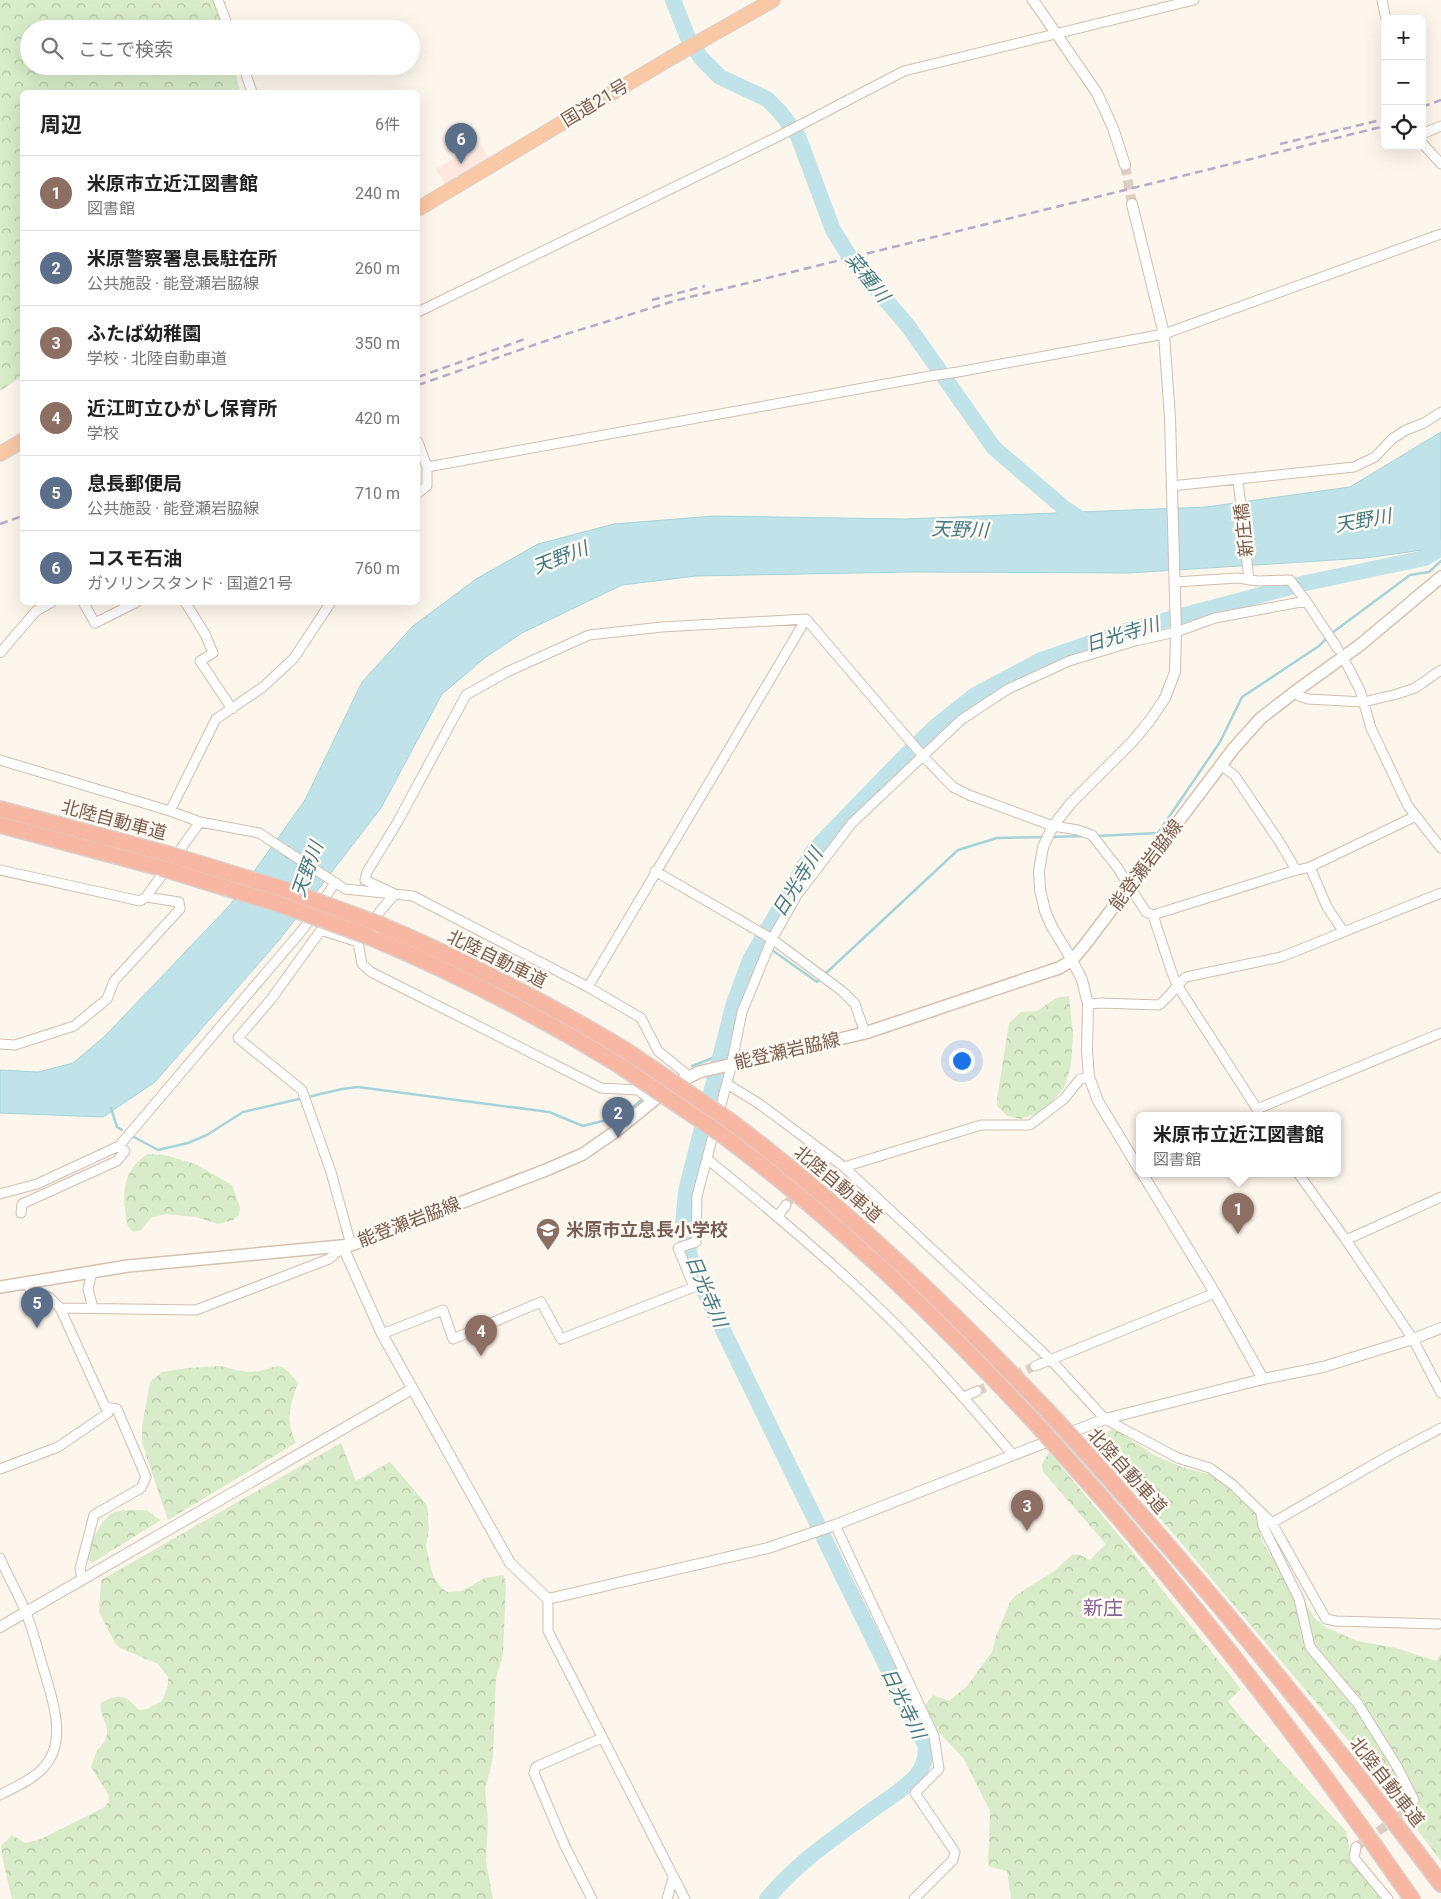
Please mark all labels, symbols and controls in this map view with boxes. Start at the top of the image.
map controls [1381,15,1426,150]
button: + [1381,15,1426,60]
search box [20,20,420,75]
icon: search [38,34,66,62]
text: ここで検索 [78,38,173,61]
button: − [1381,60,1426,105]
street label: 国道21号 [558,74,632,131]
button: locate [1381,105,1426,150]
text: 周辺 [40,113,82,137]
text: 6件 [375,115,400,134]
pin: 6 [445,123,477,164]
text: 米原市立近江図書館 [87,172,258,195]
text: 1 [51,184,61,203]
text: 240 m [355,184,400,203]
text: 図書館 [87,199,135,218]
text: 米原警察署息長駐在所 [87,247,277,270]
water label: 菜種川 [841,248,896,308]
text: 2 [51,259,61,278]
text: 260 m [355,259,400,278]
text: 公共施設 · 能登瀬岩脇線 [87,274,259,293]
text: ふたば幼稚園 [87,322,201,345]
text: 3 [51,334,61,353]
text: 350 m [355,334,400,353]
text: 学校 · 北陸自動車道 [87,349,227,368]
text: 近江町立ひがし保育所 [87,397,277,420]
text: 4 [51,409,61,428]
text: 420 m [355,409,400,428]
text: 学校 [87,424,119,443]
text: 息長郵便局 [87,472,182,495]
text: 5 [51,484,61,503]
text: 710 m [355,484,400,503]
text: 公共施設 · 能登瀬岩脇線 [87,499,259,518]
street label: 新庄橋 [1230,502,1257,558]
water label: 天野川 [1333,504,1395,537]
water label: 天野川 [931,517,991,542]
water label: 天野川 [529,536,593,578]
text: コスモ石油 [87,547,182,570]
text: 6 [51,559,61,578]
text: 760 m [355,559,400,578]
text: ガソリンスタンド · 国道21号 [87,574,293,593]
water label: 日光寺川 [1082,612,1164,657]
street label: 北陸自動車道 [59,795,169,844]
street label: 能登瀬岩脇線 [1105,815,1186,914]
water label: 天野川 [287,837,329,900]
water label: 日光寺川 [768,842,828,921]
street label: 北陸自動車道 [444,925,550,992]
street label: 能登瀬岩脇線 [732,1028,842,1073]
your location [949,1048,975,1074]
pin: 2 [602,1097,634,1138]
popup [1136,1112,1341,1177]
text: 米原市立近江図書館 [1153,1123,1324,1146]
street label: 北陸自動車道 [790,1141,886,1226]
text: 図書館 [1153,1150,1201,1169]
street label: 能登瀬岩脇線 [355,1192,463,1251]
pin: 1 [1222,1193,1254,1234]
school or university icon: 米原市立息長小学校 [535,1217,561,1251]
place label: 米原市立息長小学校 [566,1219,728,1240]
water label: 日光寺川 [681,1252,733,1333]
pin: 5 [21,1287,53,1328]
pin: 4 [465,1315,497,1356]
street label: 北陸自動車道 [1083,1424,1171,1518]
pin: 3 [1011,1490,1043,1531]
district label: 新庄 [1083,1596,1123,1620]
water label: 日光寺川 [877,1664,931,1744]
street label: 北陸自動車道 [1346,1733,1429,1831]

